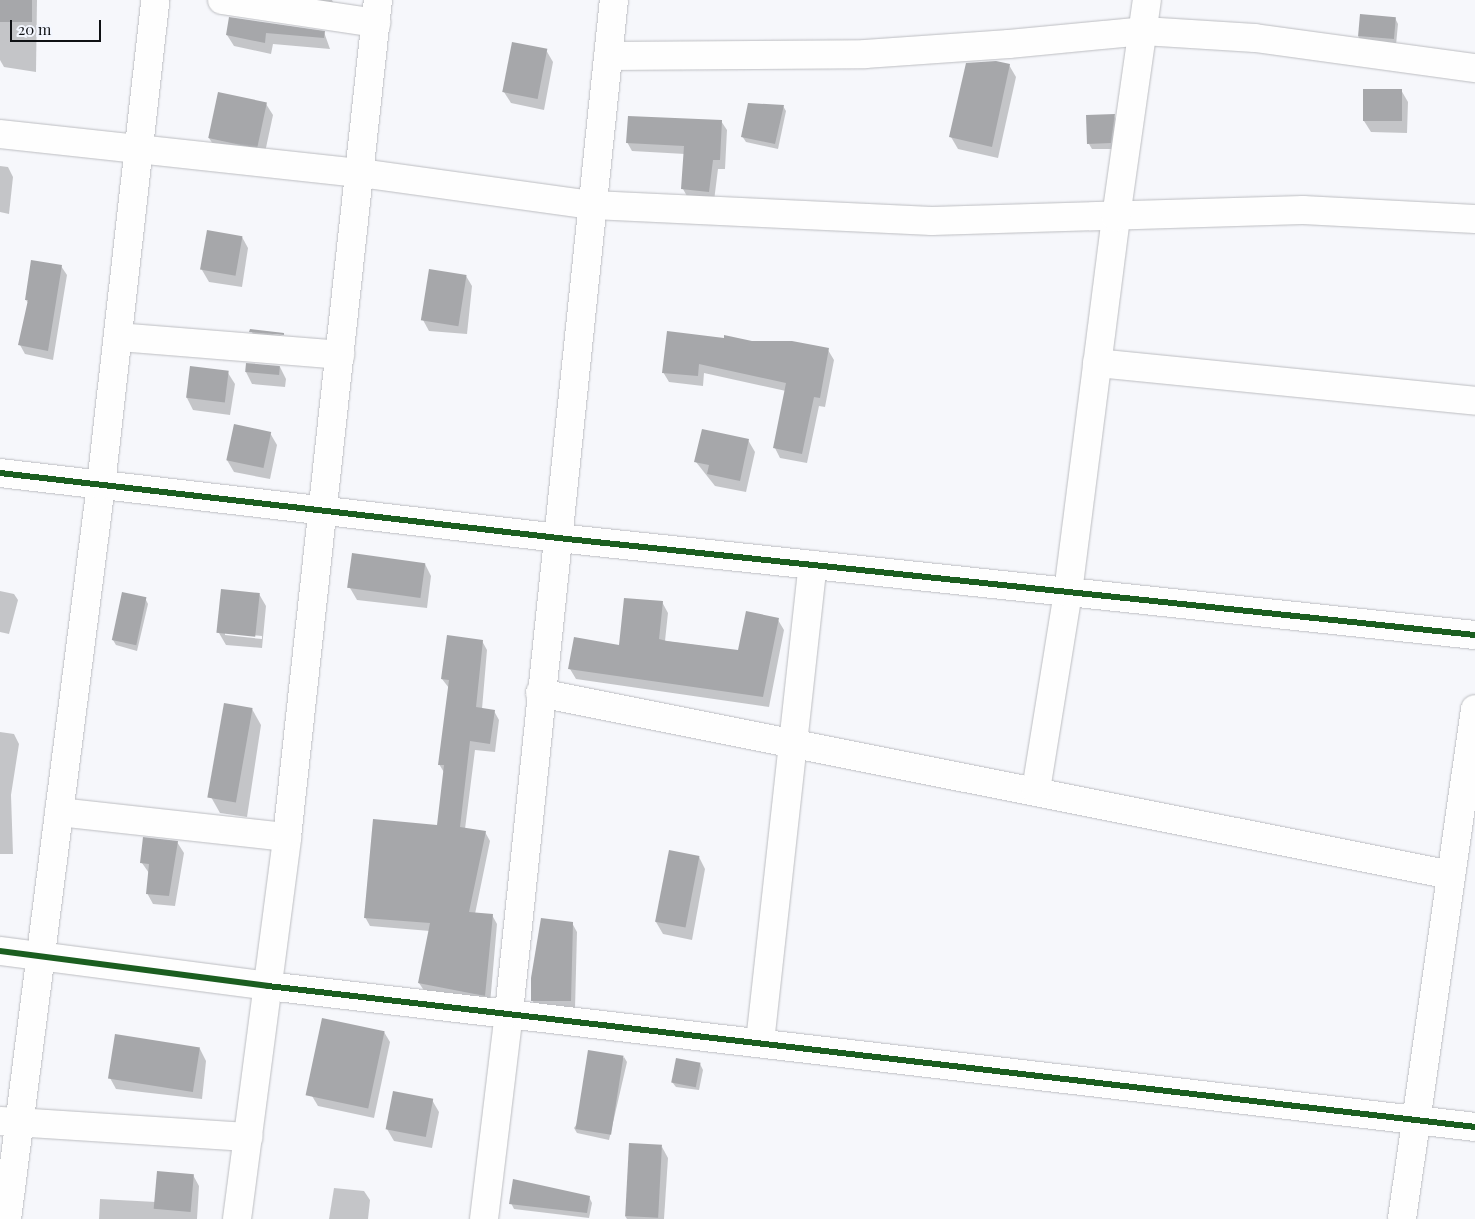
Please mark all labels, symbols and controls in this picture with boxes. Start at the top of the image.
scale bar [12,10,104,42]
text: 20 m [18,19,51,39]

